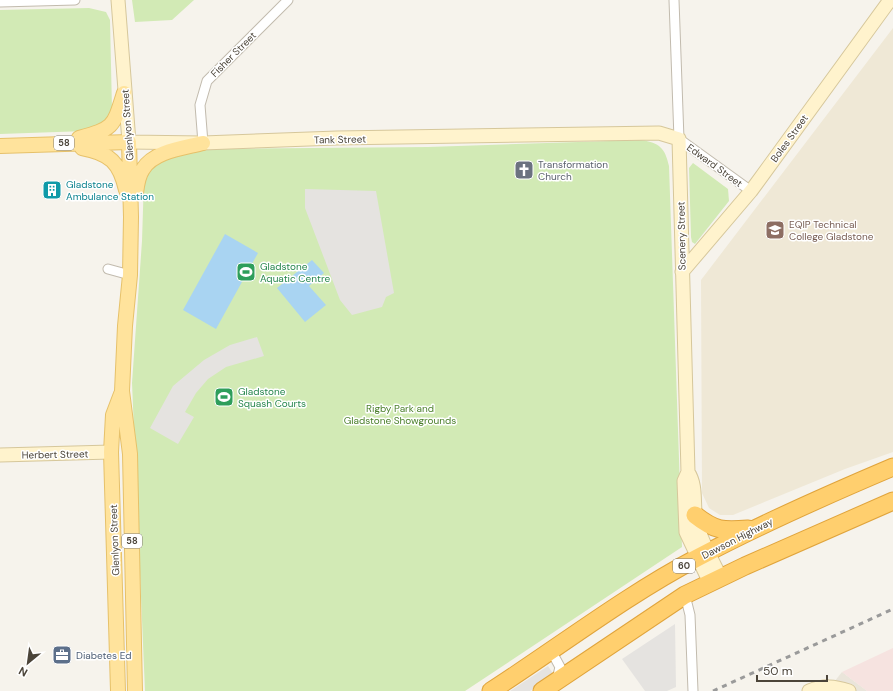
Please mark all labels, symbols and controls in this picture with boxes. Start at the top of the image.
street label: Fisher Street [208,29,259,80]
street label: Glenlyon Street [119,89,136,161]
street label: Boles Street [768,112,811,165]
street label: Tank Street [314,133,366,146]
road number: 58 [54,136,74,150]
street label: Edward Street [684,141,745,190]
place label: Transformation Church [538,158,608,183]
church icon: Transformation Church [513,159,535,181]
place label: Gladstone Ambulance Station [66,178,154,203]
building icon: Gladstone Ambulance Station [41,179,63,201]
street label: Scenery Street [674,201,689,271]
place label: EQIP Technical College Gladstone [789,218,874,243]
school or university icon: EQIP Technical College Gladstone [764,219,786,241]
place label: Gladstone Aquatic Centre [260,260,330,285]
sports icon: Gladstone Aquatic Centre [235,261,257,283]
place label: Gladstone Squash Courts [238,385,306,410]
sports icon: Gladstone Squash Courts [213,386,235,408]
park label: Rigby Park and Gladstone Showgrounds [344,402,456,427]
street label: Herbert Street [22,447,89,462]
street label: Glenlyon Street [107,504,122,576]
street label: Dawson Highway [700,515,775,562]
road number: 58 [122,534,142,548]
road number: 60 [673,559,695,573]
north arrow [8,643,48,683]
office icon: Diabetes Ed [51,644,73,666]
place label: Diabetes Ed [76,649,132,662]
scale bar [757,657,827,683]
text: 50 m [763,663,792,679]
text: N [16,664,30,680]

